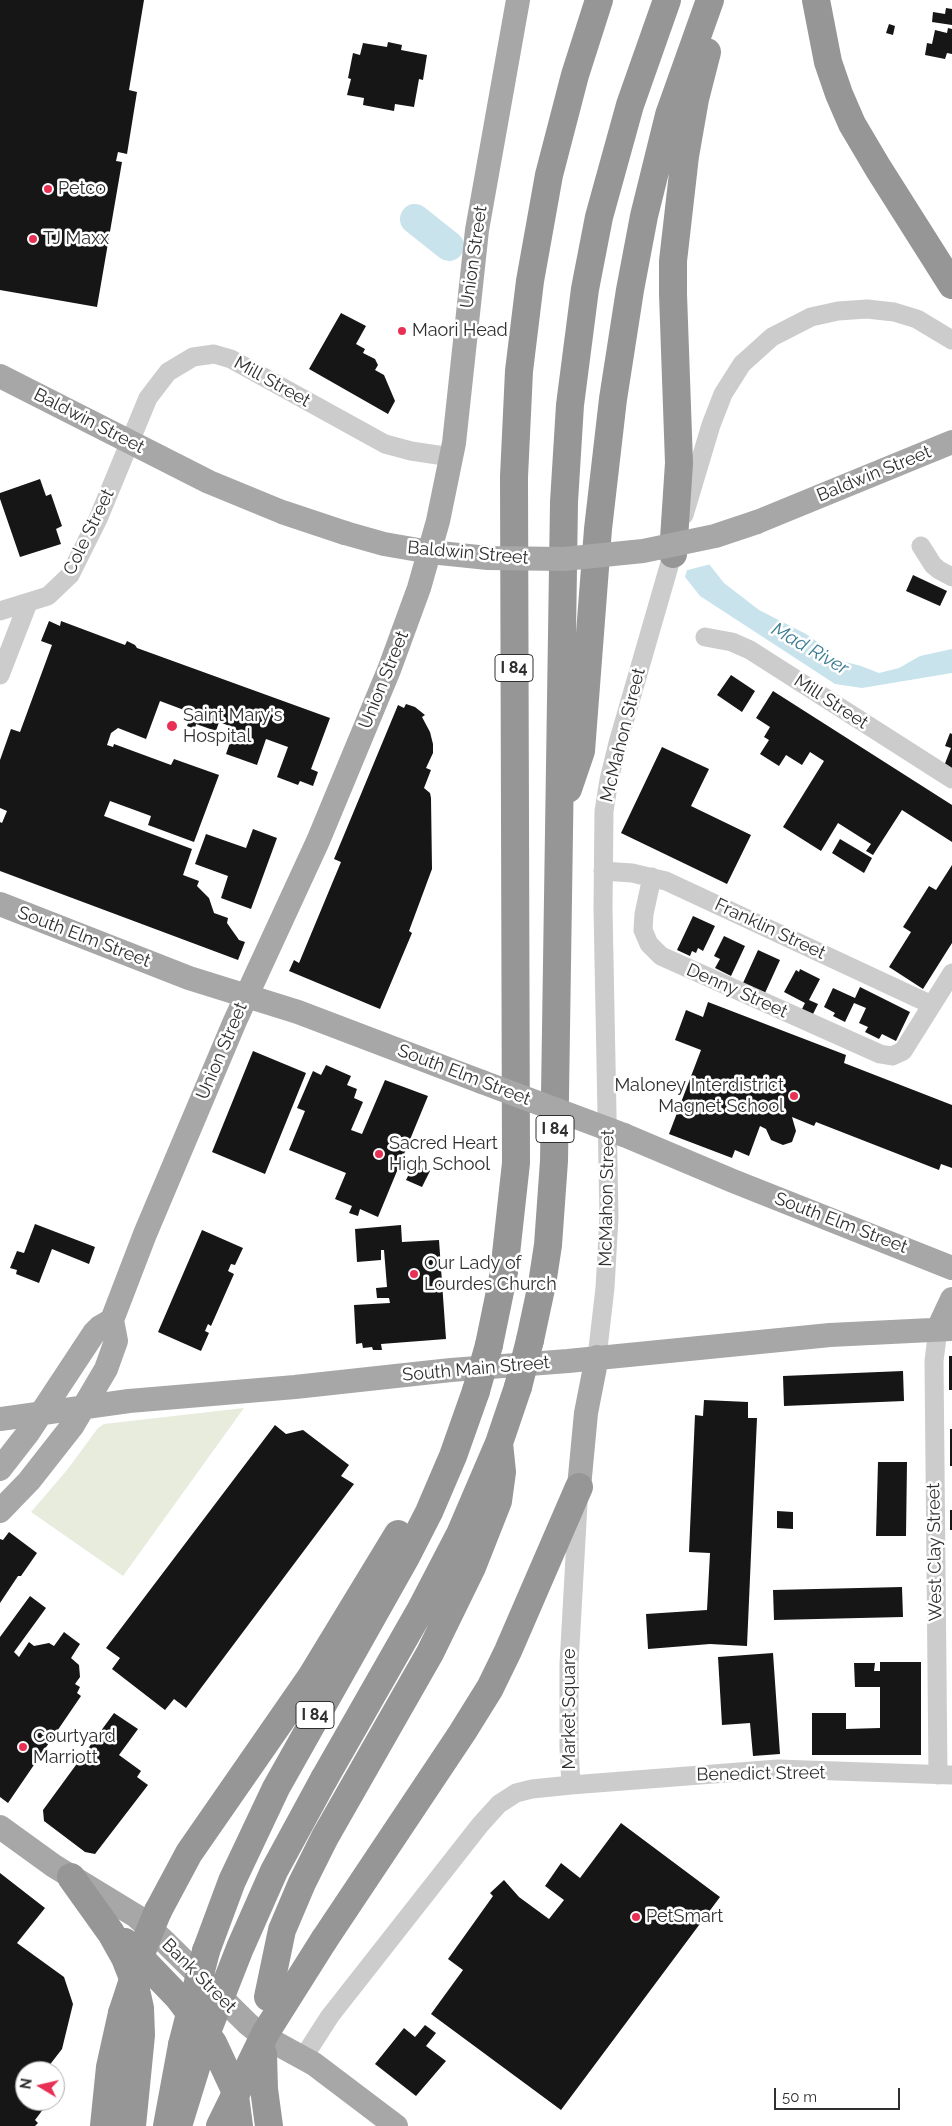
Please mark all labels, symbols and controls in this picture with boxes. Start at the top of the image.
place label: Petco [58,178,106,200]
marker: Petco [42,183,54,195]
street label: Union Street [456,204,492,310]
place label: TJ Maxx [43,228,109,250]
marker: TJ Maxx [27,233,39,245]
place label: Maori Head [412,320,508,342]
marker: Maori Head [396,325,408,337]
street label: Mill Street [230,352,314,412]
street label: Baldwin Street [30,384,148,458]
street label: Baldwin Street [814,441,934,507]
street label: Cole Street [59,485,119,579]
street label: Baldwin Street [407,537,529,569]
water label: Mad River [768,618,852,680]
street label: Union Street [355,628,413,732]
road number: I 84 [495,654,533,681]
street label: McMahon Street [596,666,650,804]
street label: Mill Street [790,670,872,734]
place label: Saint Mary's Hospital [183,705,282,748]
marker: Saint Mary's Hospital [165,719,179,733]
street label: Franklin Street [711,894,829,964]
street label: South Elm Street [15,902,153,972]
street label: Denny Street [683,959,791,1023]
street label: Union Street [192,999,252,1103]
street label: South Elm Street [395,1040,533,1110]
place label: Maloney Interdistrict Magnet School [614,1075,784,1118]
marker: Maloney Interdistrict Magnet School [788,1090,800,1102]
road number: I 84 [536,1116,574,1142]
street label: McMahon Street [595,1129,619,1267]
place label: Sacred Heart High School [389,1133,498,1176]
marker: Sacred Heart High School [373,1148,385,1160]
street label: South Elm Street [772,1188,910,1258]
place label: Our Lady of Lourdes Church [424,1253,557,1296]
marker: Our Lady of Lourdes Church [408,1268,420,1280]
street label: South Main Street [401,1352,551,1386]
street label: West Clay Street [923,1483,947,1621]
street label: Market Square [559,1648,581,1770]
road number: I 84 [296,1702,334,1728]
place label: Courtyard Marriott [33,1726,116,1768]
marker: Courtyard Marriott [17,1741,29,1753]
street label: Benedict Street [696,1762,826,1786]
place label: PetSmart [646,1906,723,1928]
marker: PetSmart [630,1911,642,1923]
street label: Bank Street [157,1934,241,2018]
north arrow [15,2061,65,2111]
text: N [17,2077,35,2090]
scale bar [777,2078,903,2110]
text: 50 m [782,2088,817,2106]

